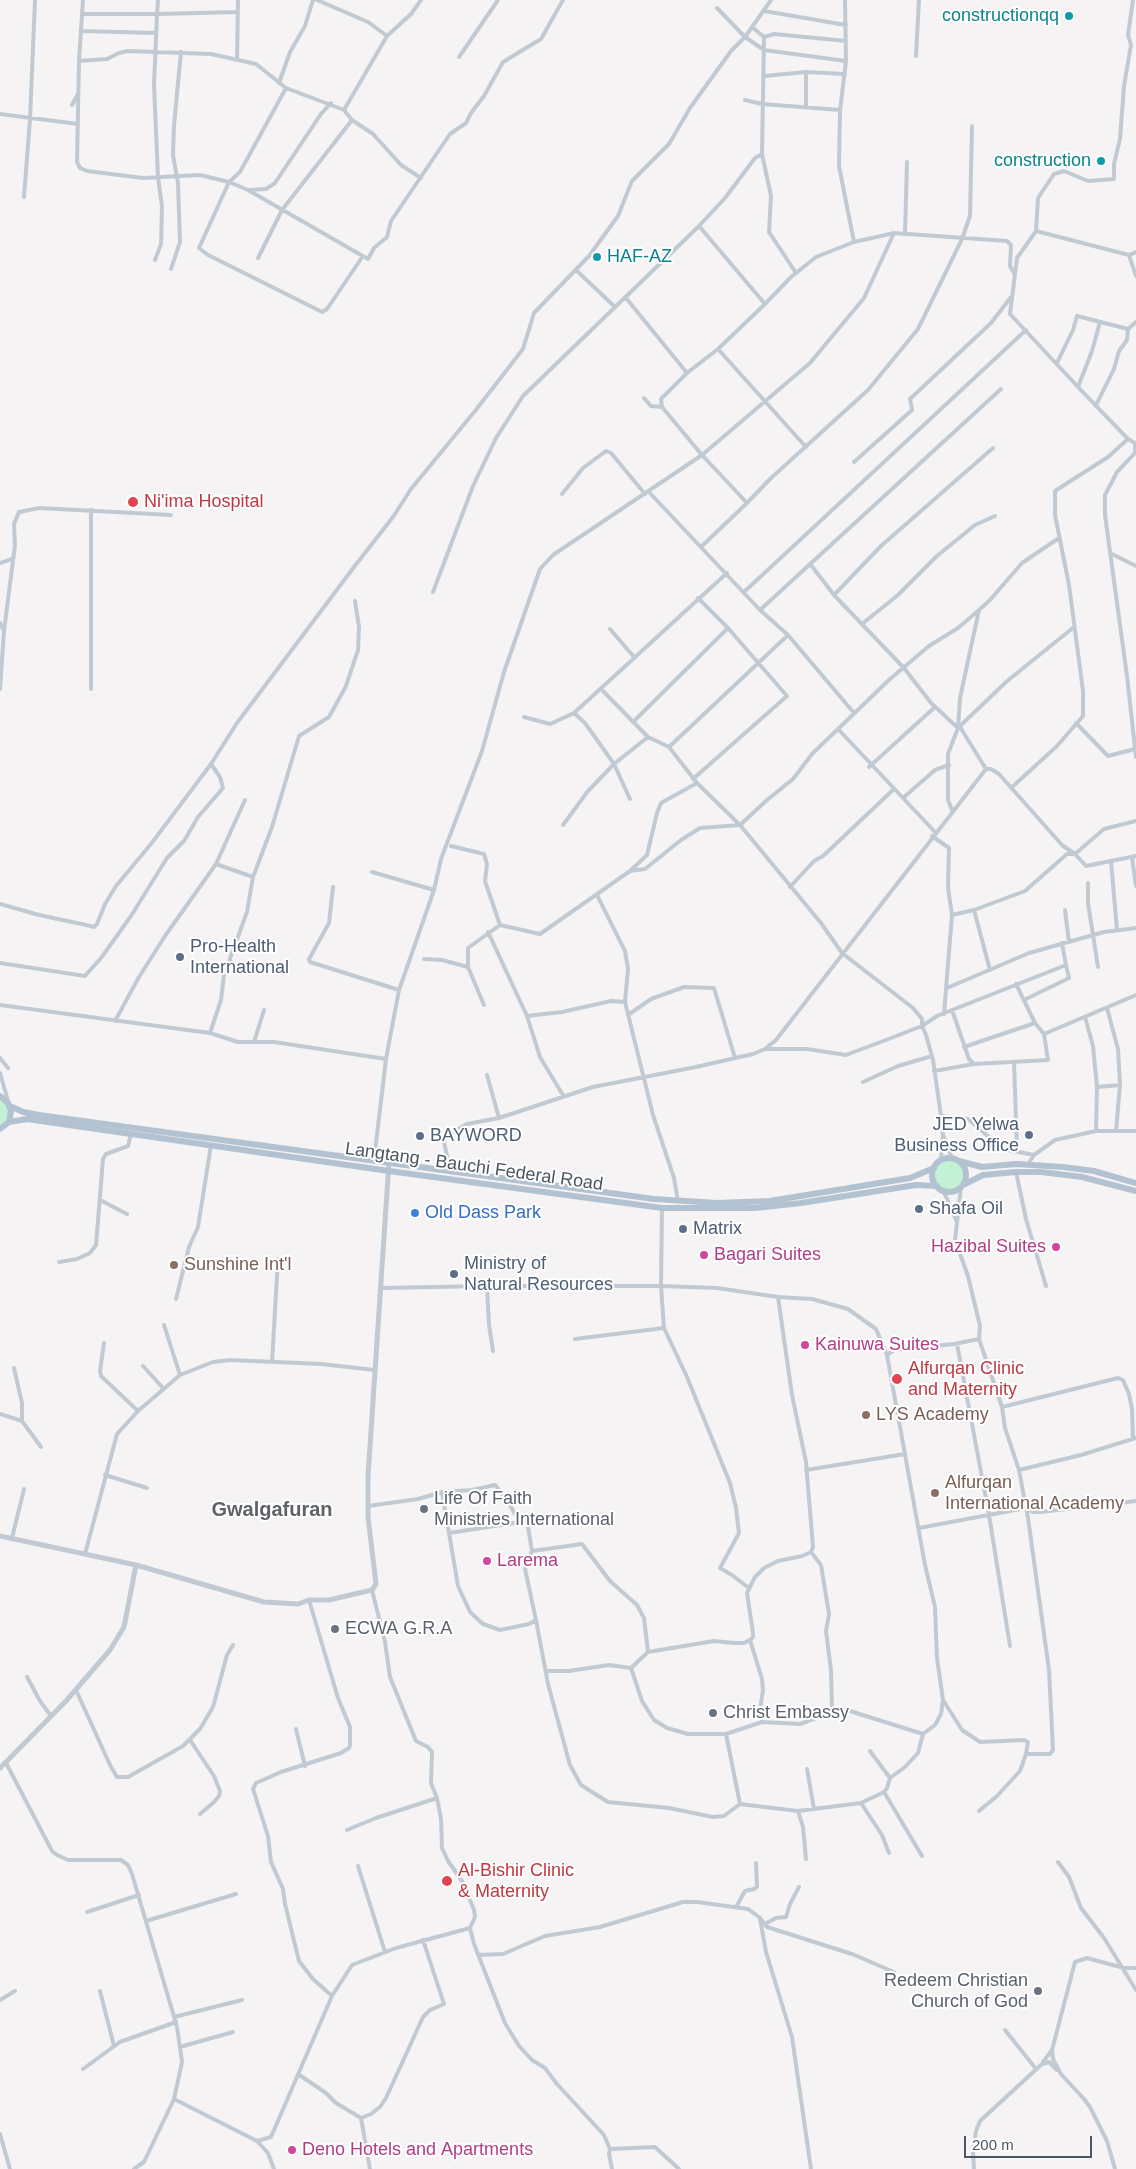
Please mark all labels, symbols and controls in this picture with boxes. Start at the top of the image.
place label: constructionqq [942,5,1059,27]
marker: constructionqq [1063,10,1075,22]
place label: construction [994,150,1091,172]
marker: construction [1095,155,1107,167]
place label: HAF-AZ [607,246,672,268]
marker: HAF-AZ [591,251,603,263]
place label: Ni'ima Hospital [144,491,263,513]
marker: Ni'ima Hospital [126,495,140,509]
place label: Pro-Health International [190,936,289,979]
marker: Pro-Health International [174,951,186,963]
place label: JED Yelwa Business Office [894,1114,1019,1156]
place label: BAYWORD [430,1125,522,1147]
marker: JED Yelwa Business Office [1023,1129,1035,1141]
marker: BAYWORD [414,1130,426,1142]
street label: Langtang - Bauchi Federal Road [344,1138,604,1196]
place label: Shafa Oil [929,1198,1003,1220]
place label: Old Dass Park [425,1202,541,1224]
marker: Shafa Oil [913,1203,925,1215]
marker: Old Dass Park [409,1207,421,1219]
place label: Matrix [693,1218,742,1240]
marker: Matrix [677,1223,689,1235]
place label: Hazibal Suites [931,1236,1046,1258]
marker: Hazibal Suites [1050,1241,1062,1253]
place label: Bagari Suites [714,1244,821,1266]
marker: Bagari Suites [698,1249,710,1261]
place label: Ministry of Natural Resources [464,1253,613,1296]
place label: Sunshine Int'l [184,1254,292,1276]
marker: Sunshine Int'l [168,1259,180,1271]
marker: Ministry of Natural Resources [448,1268,460,1280]
place label: Kainuwa Suites [815,1334,939,1356]
marker: Kainuwa Suites [799,1339,811,1351]
place label: Alfurqan Clinic and Maternity [908,1358,1024,1400]
marker: Alfurqan Clinic and Maternity [890,1372,904,1386]
place label: LYS Academy [876,1404,989,1426]
marker: LYS Academy [860,1409,872,1421]
place label: Alfurqan International Academy [945,1472,1124,1515]
marker: Alfurqan International Academy [929,1487,941,1499]
place label: Life Of Faith Ministries International [434,1488,614,1530]
district label: Gwalgafuran [211,1498,333,1522]
marker: Life Of Faith Ministries International [418,1503,430,1515]
place label: Larema [497,1550,558,1572]
marker: Larema [481,1555,493,1567]
place label: ECWA G.R.A [345,1618,452,1640]
marker: ECWA G.R.A [329,1623,341,1635]
place label: Christ Embassy [723,1702,849,1724]
marker: Christ Embassy [707,1707,719,1719]
place label: Al-Bishir Clinic & Maternity [458,1860,574,1902]
marker: Al-Bishir Clinic & Maternity [440,1874,454,1888]
place label: Redeem Christian Church of God [884,1970,1028,2012]
marker: Redeem Christian Church of God [1032,1985,1044,1997]
scale bar [966,2126,1094,2158]
text: 200 m [972,2136,1014,2153]
place label: Deno Hotels and Apartments [302,2139,533,2161]
marker: Deno Hotels and Apartments [286,2144,298,2156]

